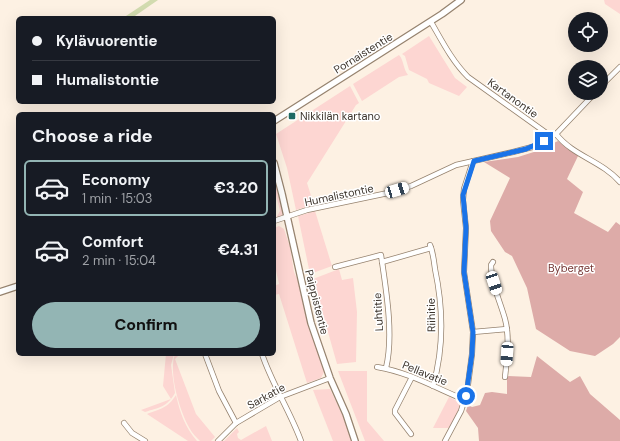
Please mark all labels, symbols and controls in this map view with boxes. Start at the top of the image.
map controls [568,12,608,100]
button: locate [568,12,608,52]
street label: Pornaistentie [331,29,395,77]
text: Kylävuorentie [56,31,157,51]
button: layers [568,60,608,100]
text: Humalistontie [56,70,159,90]
street label: Kartanontie [485,75,541,121]
place label: Nikkilän kartano [300,109,380,123]
marker: Nikkilän kartano [287,111,297,121]
text: Choose a ride [32,124,153,148]
route end [535,132,553,150]
icon: car [34,170,70,206]
text: Economy [82,170,150,190]
text: €3.20 [214,178,258,198]
street label: Humalistontie [303,181,375,209]
car [384,181,410,199]
text: 1 min · 15:03 [82,190,152,207]
icon: car [34,232,70,268]
text: Comfort [82,232,143,252]
text: €4.31 [218,240,258,260]
text: 2 min · 15:04 [82,252,156,269]
park label: Byberget [548,261,594,275]
street label: Paippistentie [302,268,332,336]
car [485,270,503,296]
street label: Luhtitie [370,292,386,332]
street label: Riihitie [424,298,438,332]
button: Confirm [32,302,260,348]
car [500,342,514,366]
street label: Pellavatie [400,358,450,388]
street label: Sarkatie [245,380,287,412]
route start [457,387,475,405]

